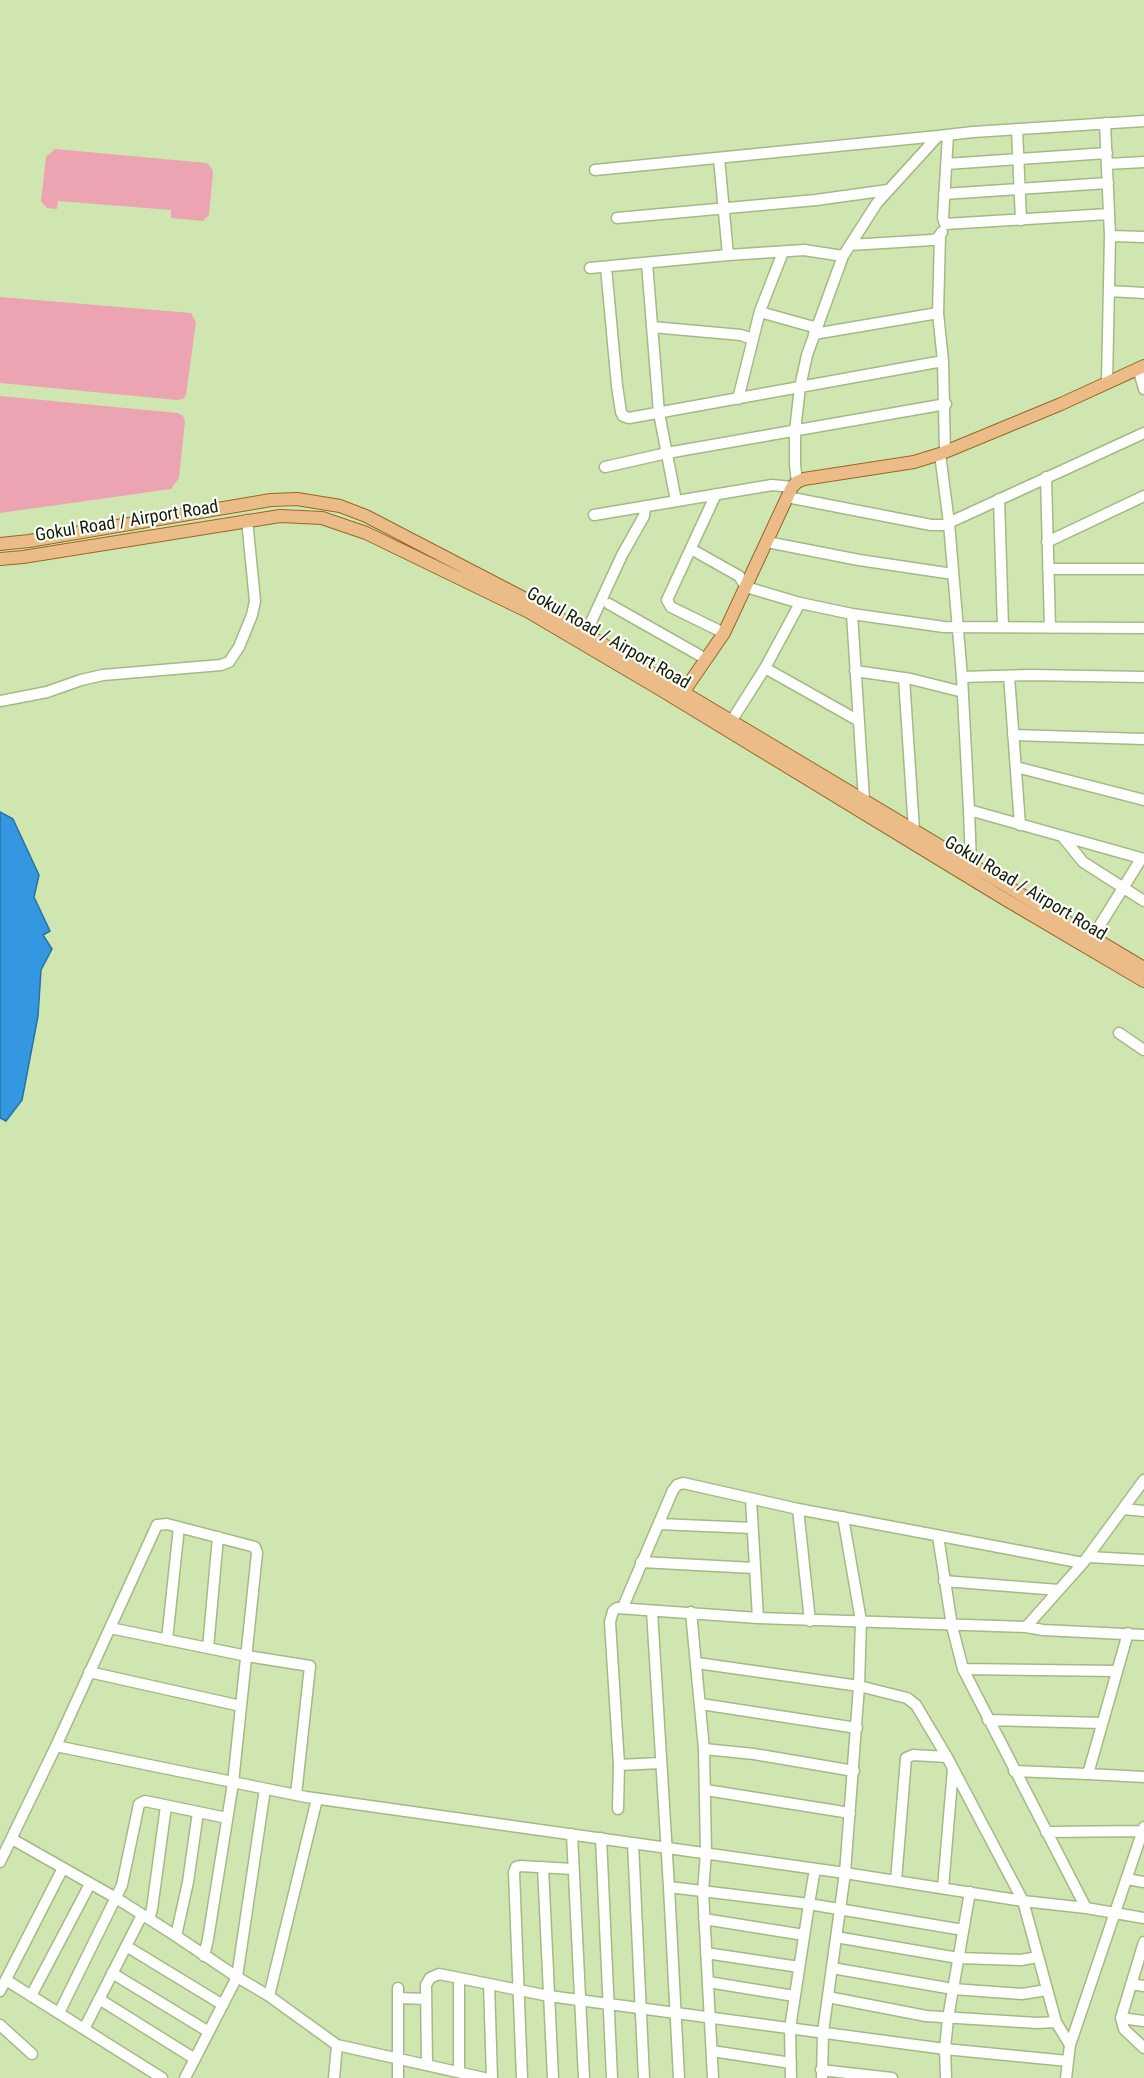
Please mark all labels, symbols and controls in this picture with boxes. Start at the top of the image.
street label: Gokul Road / Airport Road [34,497,220,547]
street label: Gokul Road / Airport Road [522,583,694,695]
street label: Gokul Road / Airport Road [940,832,1110,946]

